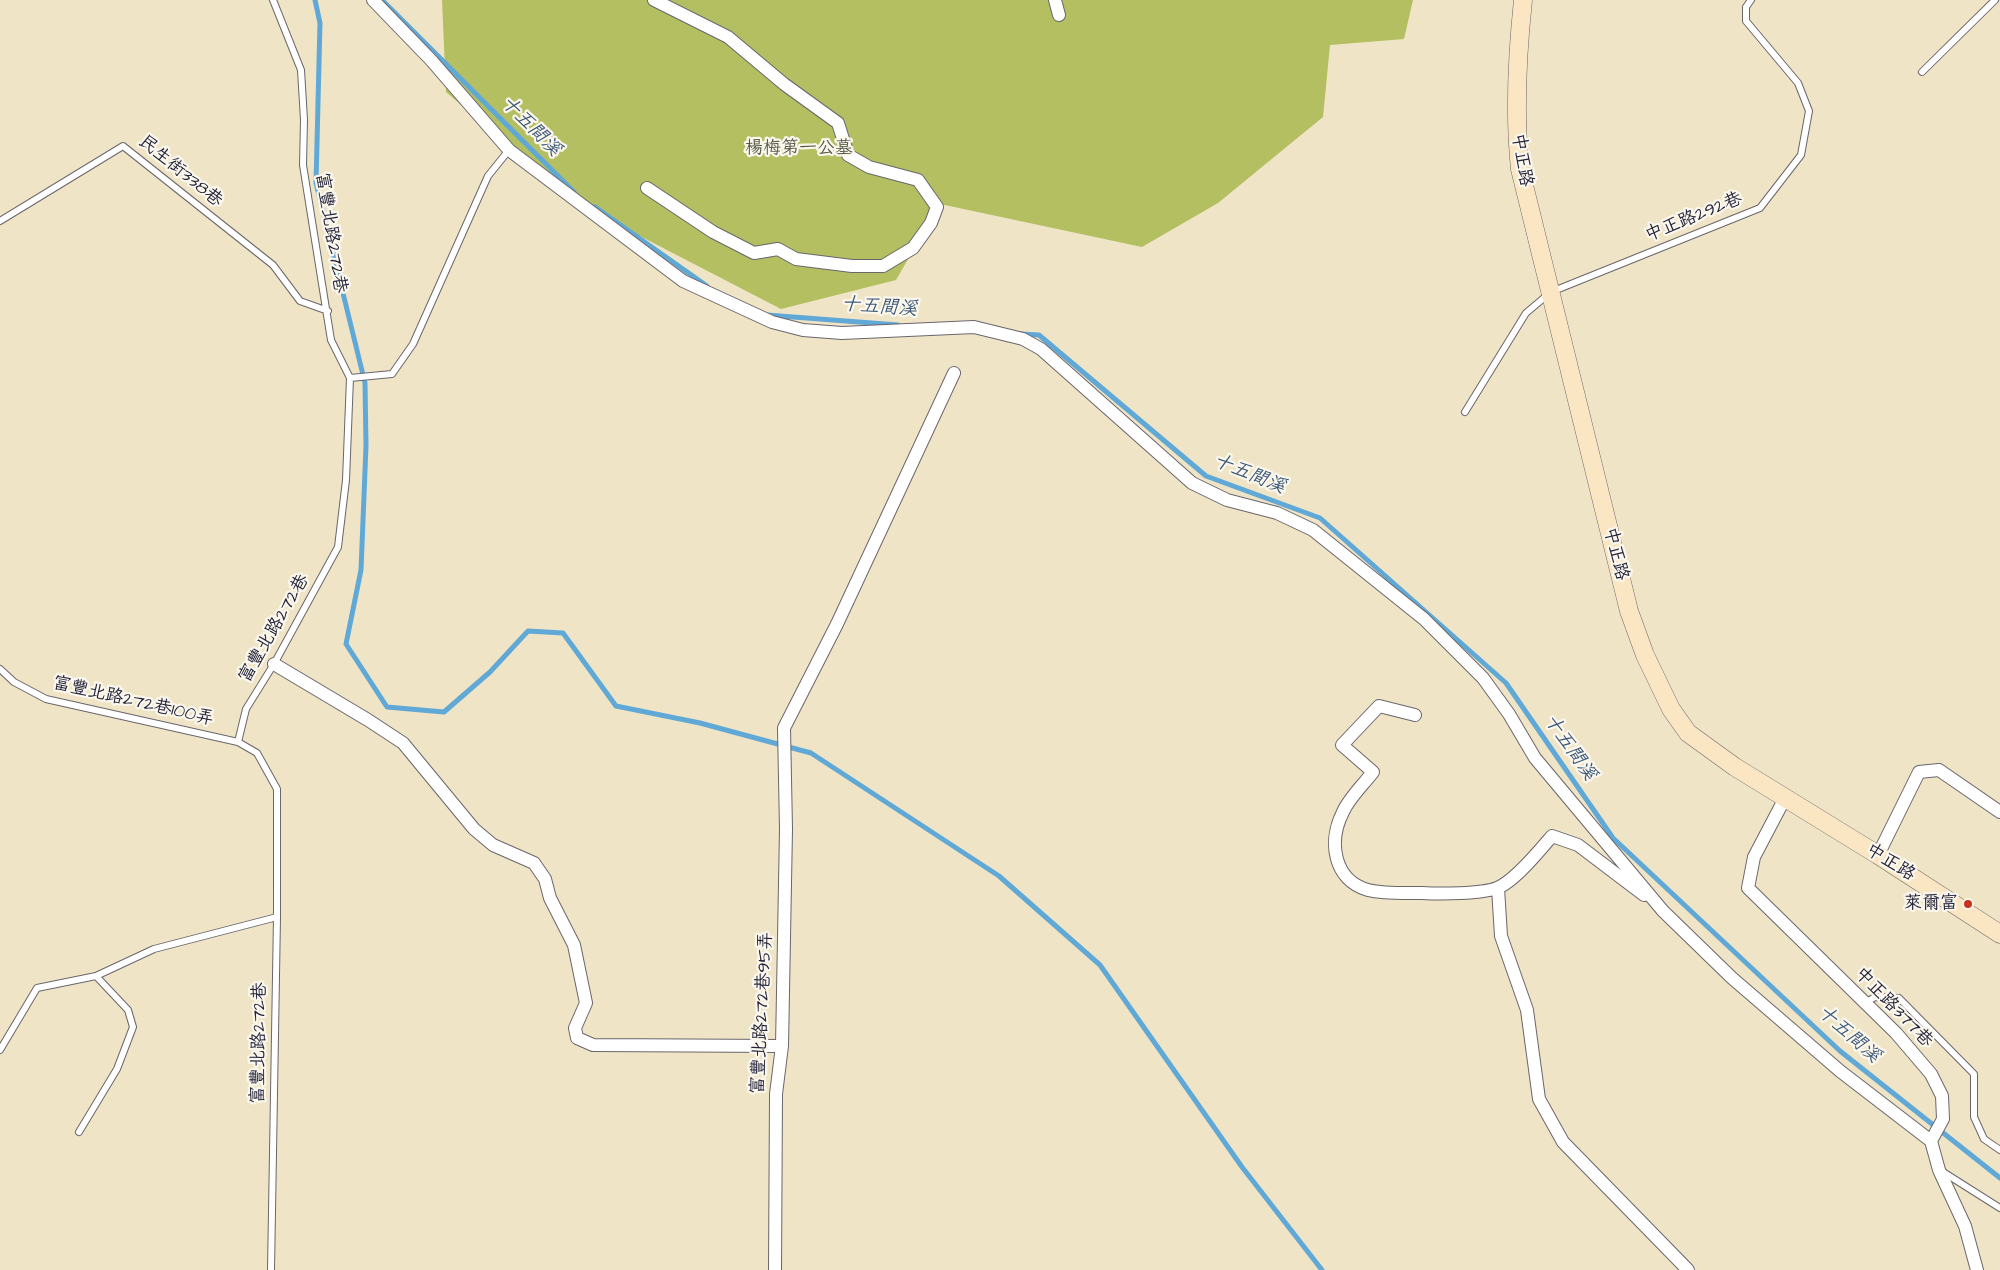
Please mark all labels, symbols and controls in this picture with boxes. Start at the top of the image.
water label: 十五間溪 [495,92,565,162]
street label: 民生街338巷 [134,132,226,212]
street label: 中正路 [1506,132,1536,188]
park label: 楊梅第一公墓 [745,138,853,160]
street label: 富豐北路272巷 [310,171,350,295]
street label: 中正路292巷 [1642,189,1746,247]
water label: 十五間溪 [840,294,918,322]
water label: 十五間溪 [1209,450,1289,500]
street label: 中正路 [1598,525,1632,583]
street label: 富豐北路272巷 [235,571,315,687]
street label: 富豐北路272巷100弄 [50,673,216,731]
water label: 十五間溪 [1538,710,1600,786]
street label: 中正路 [1861,840,1919,886]
place label: 萊爾富 [1904,893,1958,915]
marker: 萊爾富 [1962,898,1974,910]
street label: 富豐北路272巷95弄 [748,931,778,1095]
street label: 中正路377巷 [1849,963,1937,1053]
street label: 富豐北路272巷 [248,982,272,1104]
water label: 十五間溪 [1812,1001,1884,1069]

